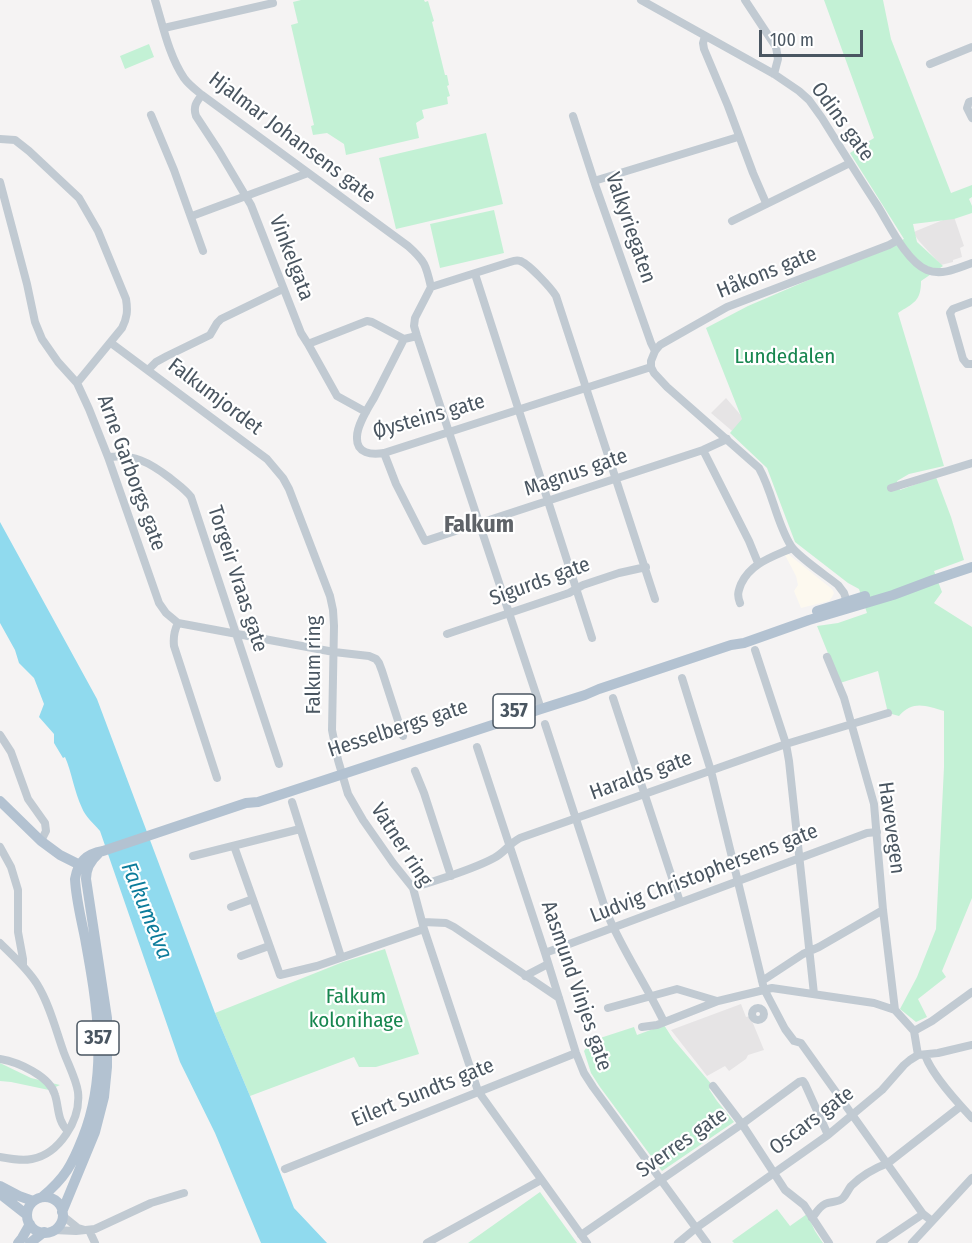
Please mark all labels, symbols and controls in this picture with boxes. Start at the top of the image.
scale bar [762,18,866,56]
text: 100 m [770,29,814,51]
street label: Hjalmar Johansens gate [204,67,380,209]
street label: Odins gate [805,78,879,166]
street label: Valkyriegaten [599,169,661,287]
street label: Vinkelgata [263,212,319,304]
street label: Håkons gate [713,242,821,304]
park label: Lundedalen [735,344,835,370]
street label: Falkumjordet [163,353,267,441]
street label: Øysteins gate [370,389,488,445]
street label: Arne Garborgs gate [91,392,171,554]
street label: Magnus gate [521,444,631,502]
street label: Torgeir Vraas gate [202,503,272,655]
district label: Falkum [444,511,514,539]
street label: Sigurds gate [486,552,594,612]
street label: Falkum ring [301,616,327,714]
road number: 357 [493,694,535,728]
street label: Hesselbergs gate [325,695,471,763]
street label: Haralds gate [586,746,696,806]
street label: Havevegen [872,780,910,876]
street label: Vatner ring [365,799,437,891]
street label: Ludvig Christophersens gate [587,819,821,929]
water label: Falkumelva [115,859,177,963]
street label: Aasmund Vinjes gate [535,898,617,1074]
park label: Falkum kolonihage [309,984,403,1034]
road number: 357 [77,1021,119,1055]
street label: Eilert Sundts gate [348,1053,498,1133]
street label: Oscars gate [765,1081,859,1161]
street label: Sverres gate [632,1103,732,1183]

